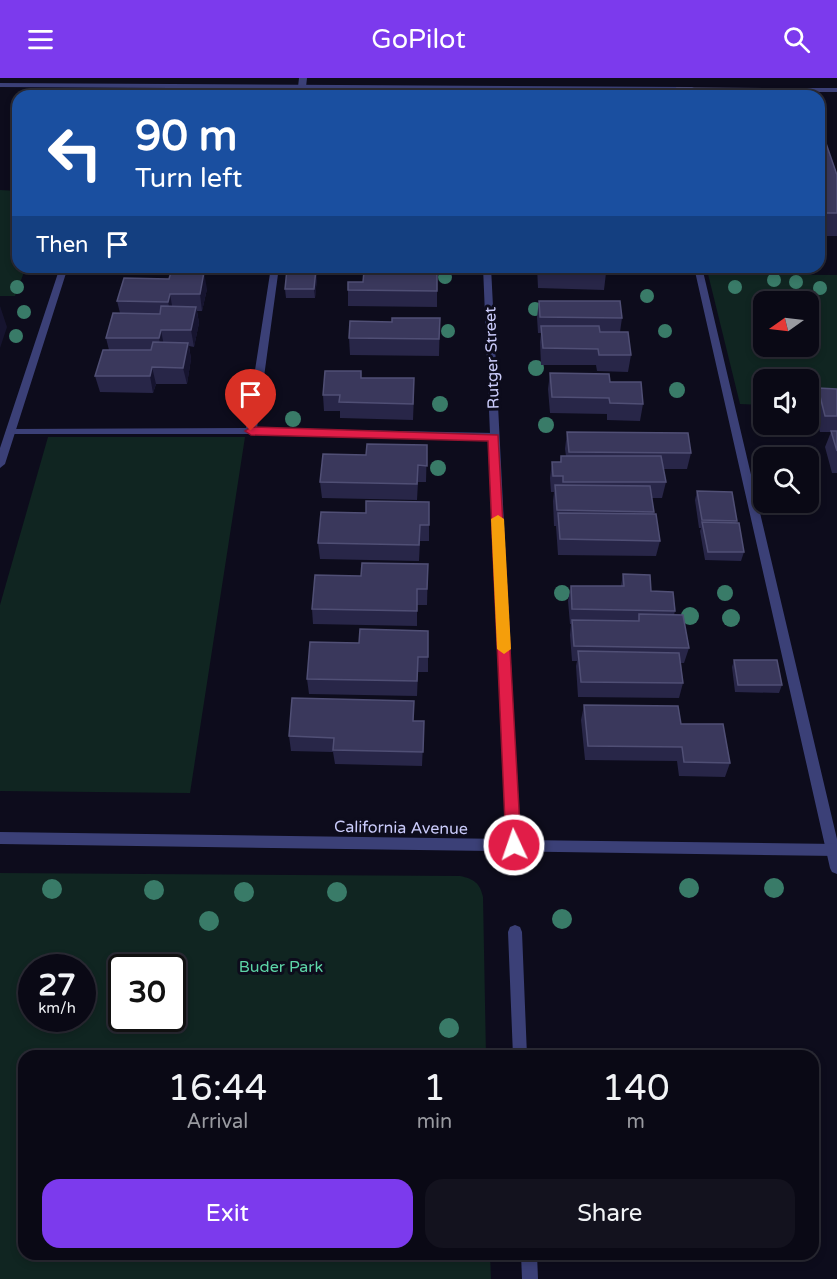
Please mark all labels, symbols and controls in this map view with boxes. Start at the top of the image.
icon: menu [24,23,57,56]
text: GoPilot [371,23,466,56]
icon: search [780,23,813,56]
text: 90 m [135,111,237,162]
icon: left [36,114,114,192]
text: Turn left [135,162,242,195]
icon: arrive [101,228,134,261]
text: Then [36,232,89,258]
north arrow [753,291,819,357]
map controls [753,291,819,513]
street label: Rutger Street [480,306,504,409]
pin [225,369,276,431]
button: sound [753,369,819,435]
icon: arrive [234,378,267,411]
button: search [753,447,819,513]
position arrow [482,813,546,877]
street label: California Avenue [334,817,468,839]
speed limit sign: 30 [108,954,186,1032]
park label: Buder Park [239,957,323,977]
text: 27 [38,967,76,1004]
text: km/h [38,999,76,1017]
text: 16:44 [167,1067,267,1110]
text: 1 [423,1067,446,1110]
text: 140 [602,1067,670,1110]
text: Arrival [186,1110,248,1134]
text: min [417,1110,452,1134]
text: m [626,1110,645,1134]
button: Exit [42,1179,413,1248]
button: Share [425,1179,795,1248]

